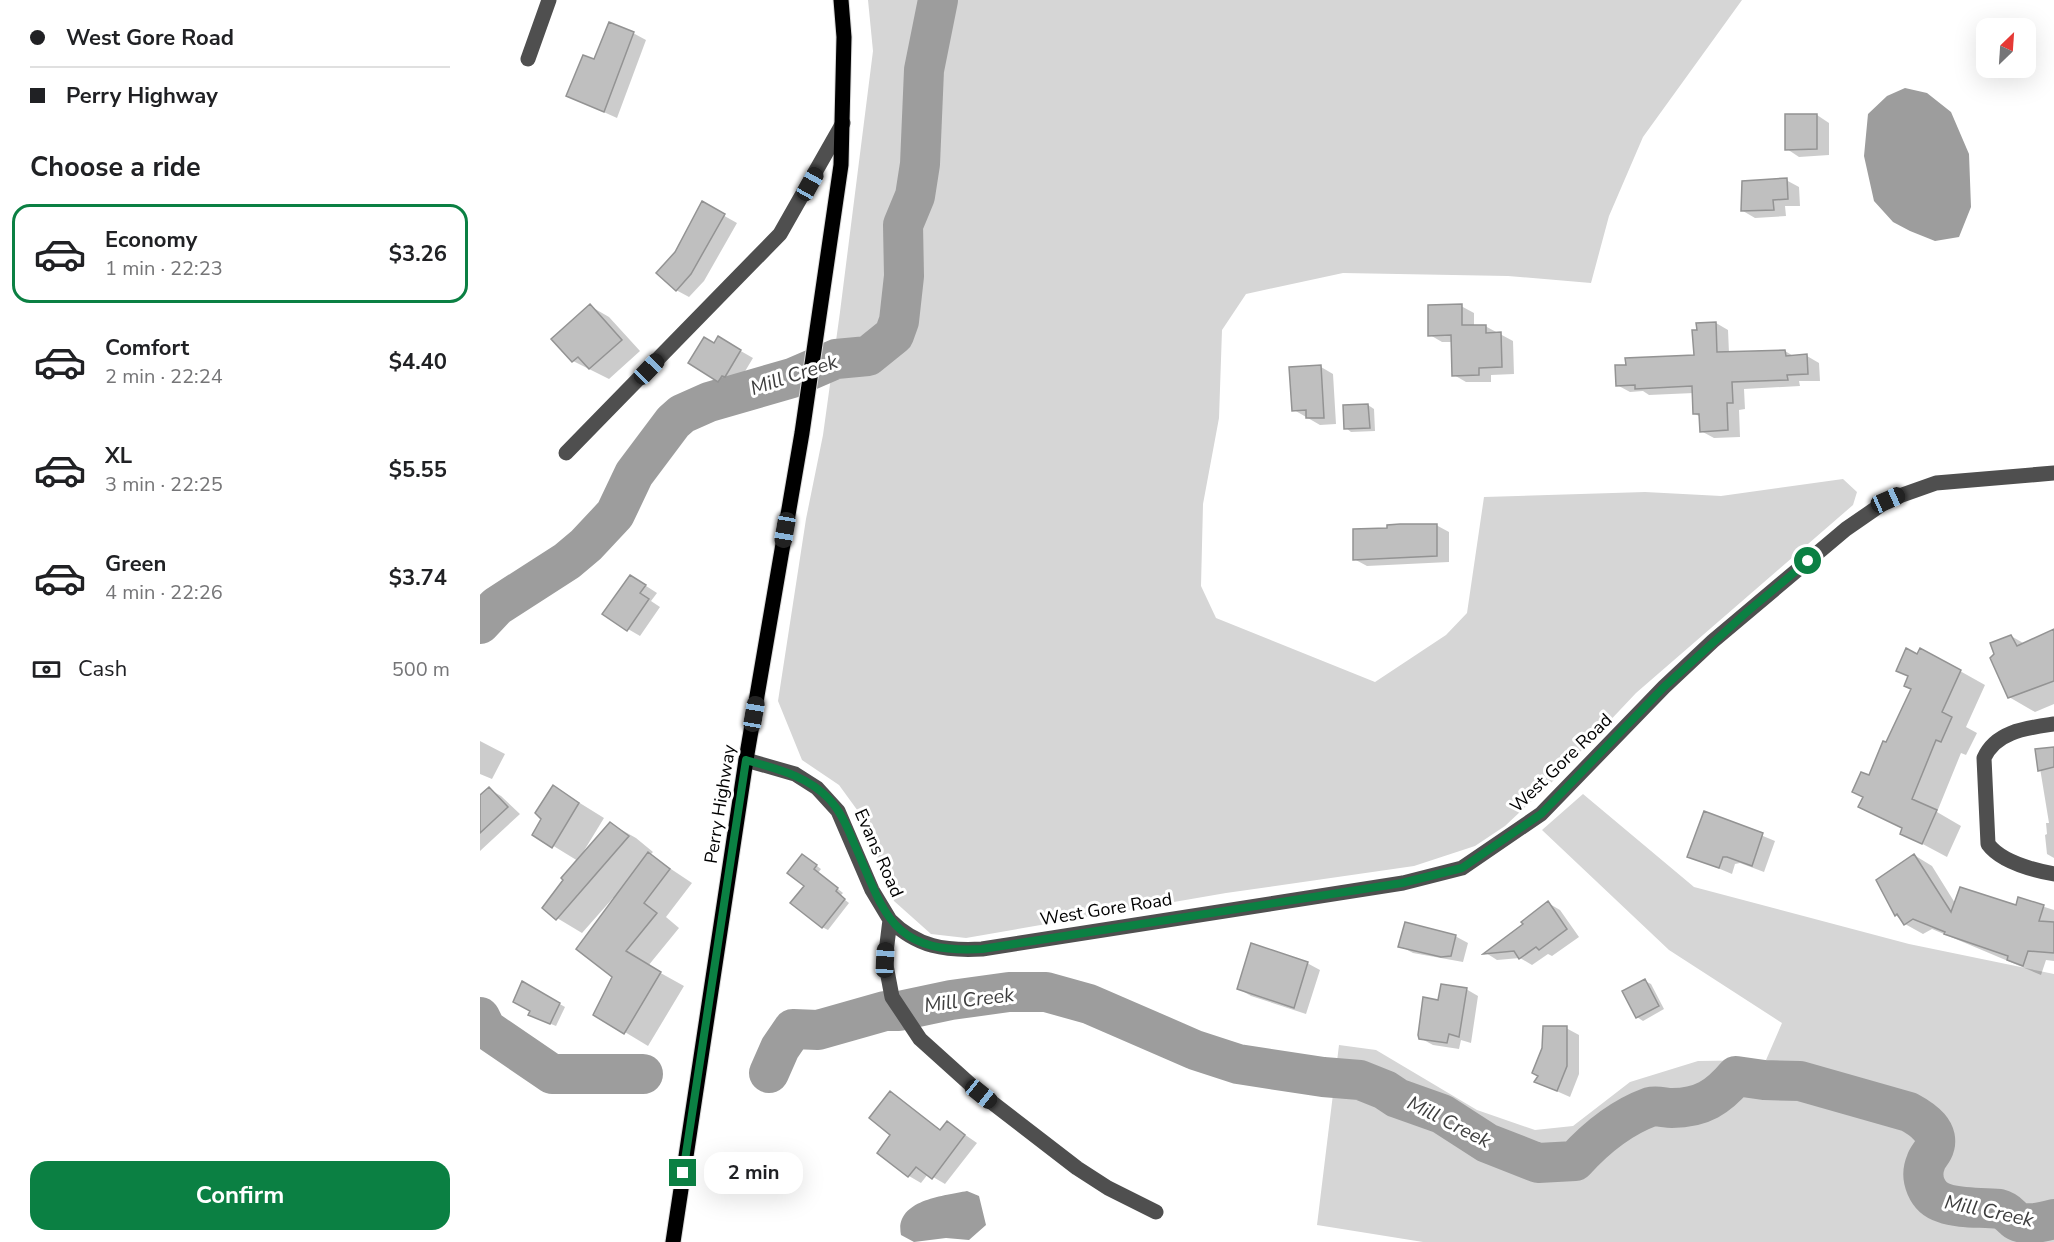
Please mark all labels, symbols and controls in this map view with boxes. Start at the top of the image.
north arrow [1976,18,2036,78]
map controls [1976,18,2036,78]
text: West Gore Road [66,23,234,53]
text: Perry Highway [66,81,218,111]
text: Choose a ride [30,149,201,186]
car [793,164,827,204]
text: Economy [105,225,197,255]
icon: car [33,227,87,281]
text: $3.26 [389,239,447,269]
text: 1 min · 22:23 [105,255,223,282]
text: Comfort [105,333,189,363]
icon: car [33,335,87,389]
text: $4.40 [389,347,447,377]
water label: Mill Creek [747,348,842,402]
car [630,350,668,388]
text: 2 min · 22:24 [105,363,223,390]
text: XL [105,441,132,471]
icon: car [33,443,87,497]
text: $5.55 [389,455,447,485]
text: 3 min · 22:25 [105,471,223,498]
car [1868,484,1908,516]
car [773,511,797,549]
route start [1794,547,1821,574]
text: Green [105,549,166,579]
icon: car [33,551,87,605]
text: $3.74 [389,563,447,593]
text: 4 min · 22:26 [105,579,223,606]
icon: cash [30,653,63,686]
text: Cash [78,654,127,684]
text: 500 m [392,656,450,683]
car [742,695,766,733]
street label: West Gore Road [1505,708,1617,818]
street label: Perry Highway [699,742,741,865]
street label: Evans Road [849,805,909,901]
street label: West Gore Road [1038,887,1174,931]
car [875,942,895,978]
water label: Mill Creek [922,981,1017,1019]
car [961,1076,1001,1112]
water label: Mill Creek [1403,1089,1496,1155]
callout: 2 min [704,1152,803,1194]
route end [669,1159,696,1186]
text: 2 min [728,1159,779,1186]
button: Confirm [30,1161,450,1230]
water label: Mill Creek [1942,1188,2037,1234]

